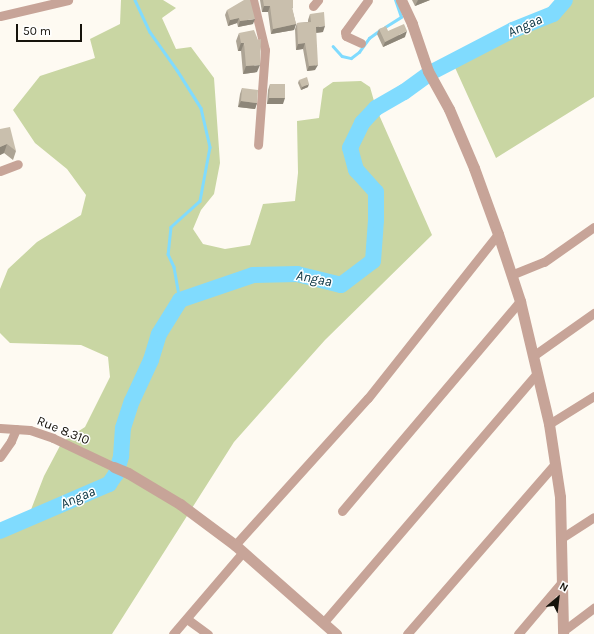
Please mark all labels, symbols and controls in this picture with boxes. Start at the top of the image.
water label: Angaa [505,11,545,41]
scale bar [18,16,84,42]
text: 50 m [23,24,51,38]
water label: Angaa [295,267,333,291]
street label: Rue 8.310 [34,413,92,449]
water label: Angaa [58,483,98,513]
north arrow [538,578,578,618]
text: N [557,579,570,595]

